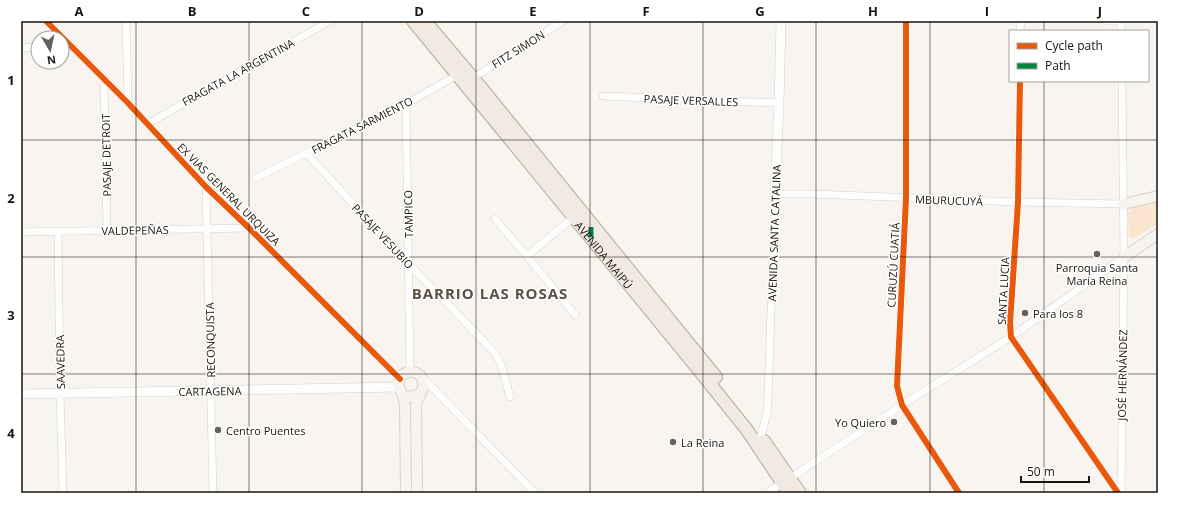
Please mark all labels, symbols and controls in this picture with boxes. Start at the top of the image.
text: A [75,2,84,20]
text: B [188,2,197,20]
text: C [302,2,310,20]
text: D [414,2,424,20]
text: E [529,2,537,20]
text: F [642,2,650,20]
text: G [755,2,765,20]
text: H [868,2,878,20]
text: I [985,2,989,20]
text: J [1097,2,1102,20]
street label: FITZ SIMON [489,27,547,71]
north arrow [30,30,70,70]
legend [1009,30,1149,82]
street label: FRAGATA LA ARGENTINA [179,35,297,109]
text: Cycle path [1045,37,1103,54]
text: N [46,52,57,68]
text: Path [1045,57,1071,74]
text: 1 [7,71,15,89]
street label: PASAJE VERSALLES [643,91,739,109]
street label: FRAGATA SARMIENTO [309,93,415,157]
street label: PASAJE DETROIT [98,113,114,197]
street label: EX VIAS GENERAL URQUIZA [174,139,284,249]
street label: AVENIDA SANTA CATALINA [764,164,784,302]
text: 2 [7,189,15,207]
street label: TAMPICO [400,190,416,238]
street label: MBURUCUYÁ [915,191,983,209]
street label: PASAJE VESUBIO [349,200,417,272]
street label: AVENIDA MAIPÚ [572,218,637,292]
street label: VALDEPEÑAS [101,222,169,238]
street label: CURUZÚ CUATIÁ [883,222,903,308]
marker: Parroquia Santa María Reina [1092,249,1102,259]
street label: SANTA LUCIA [994,257,1012,325]
place label: Parroquia Santa María Reina [1056,260,1138,288]
district label: BARRIO LAS ROSAS [412,283,568,303]
street label: RECONQUISTA [202,302,218,378]
text: 3 [7,306,15,324]
place label: Para los 8 [1033,306,1083,321]
marker: Para los 8 [1020,308,1030,318]
street label: JOSÉ HERNÁNDEZ [1114,329,1130,422]
street label: SAAVEDRA [52,335,68,389]
street label: CARTAGENA [178,383,242,399]
place label: Yo Quiero [835,415,886,430]
marker: Yo Quiero [889,417,899,427]
place label: Centro Puentes [226,423,305,438]
text: 4 [7,424,15,442]
marker: Centro Puentes [213,425,223,435]
place label: La Reina [681,435,724,450]
marker: La Reina [668,437,678,447]
scale bar [1021,458,1089,484]
text: 50 m [1027,463,1055,480]

